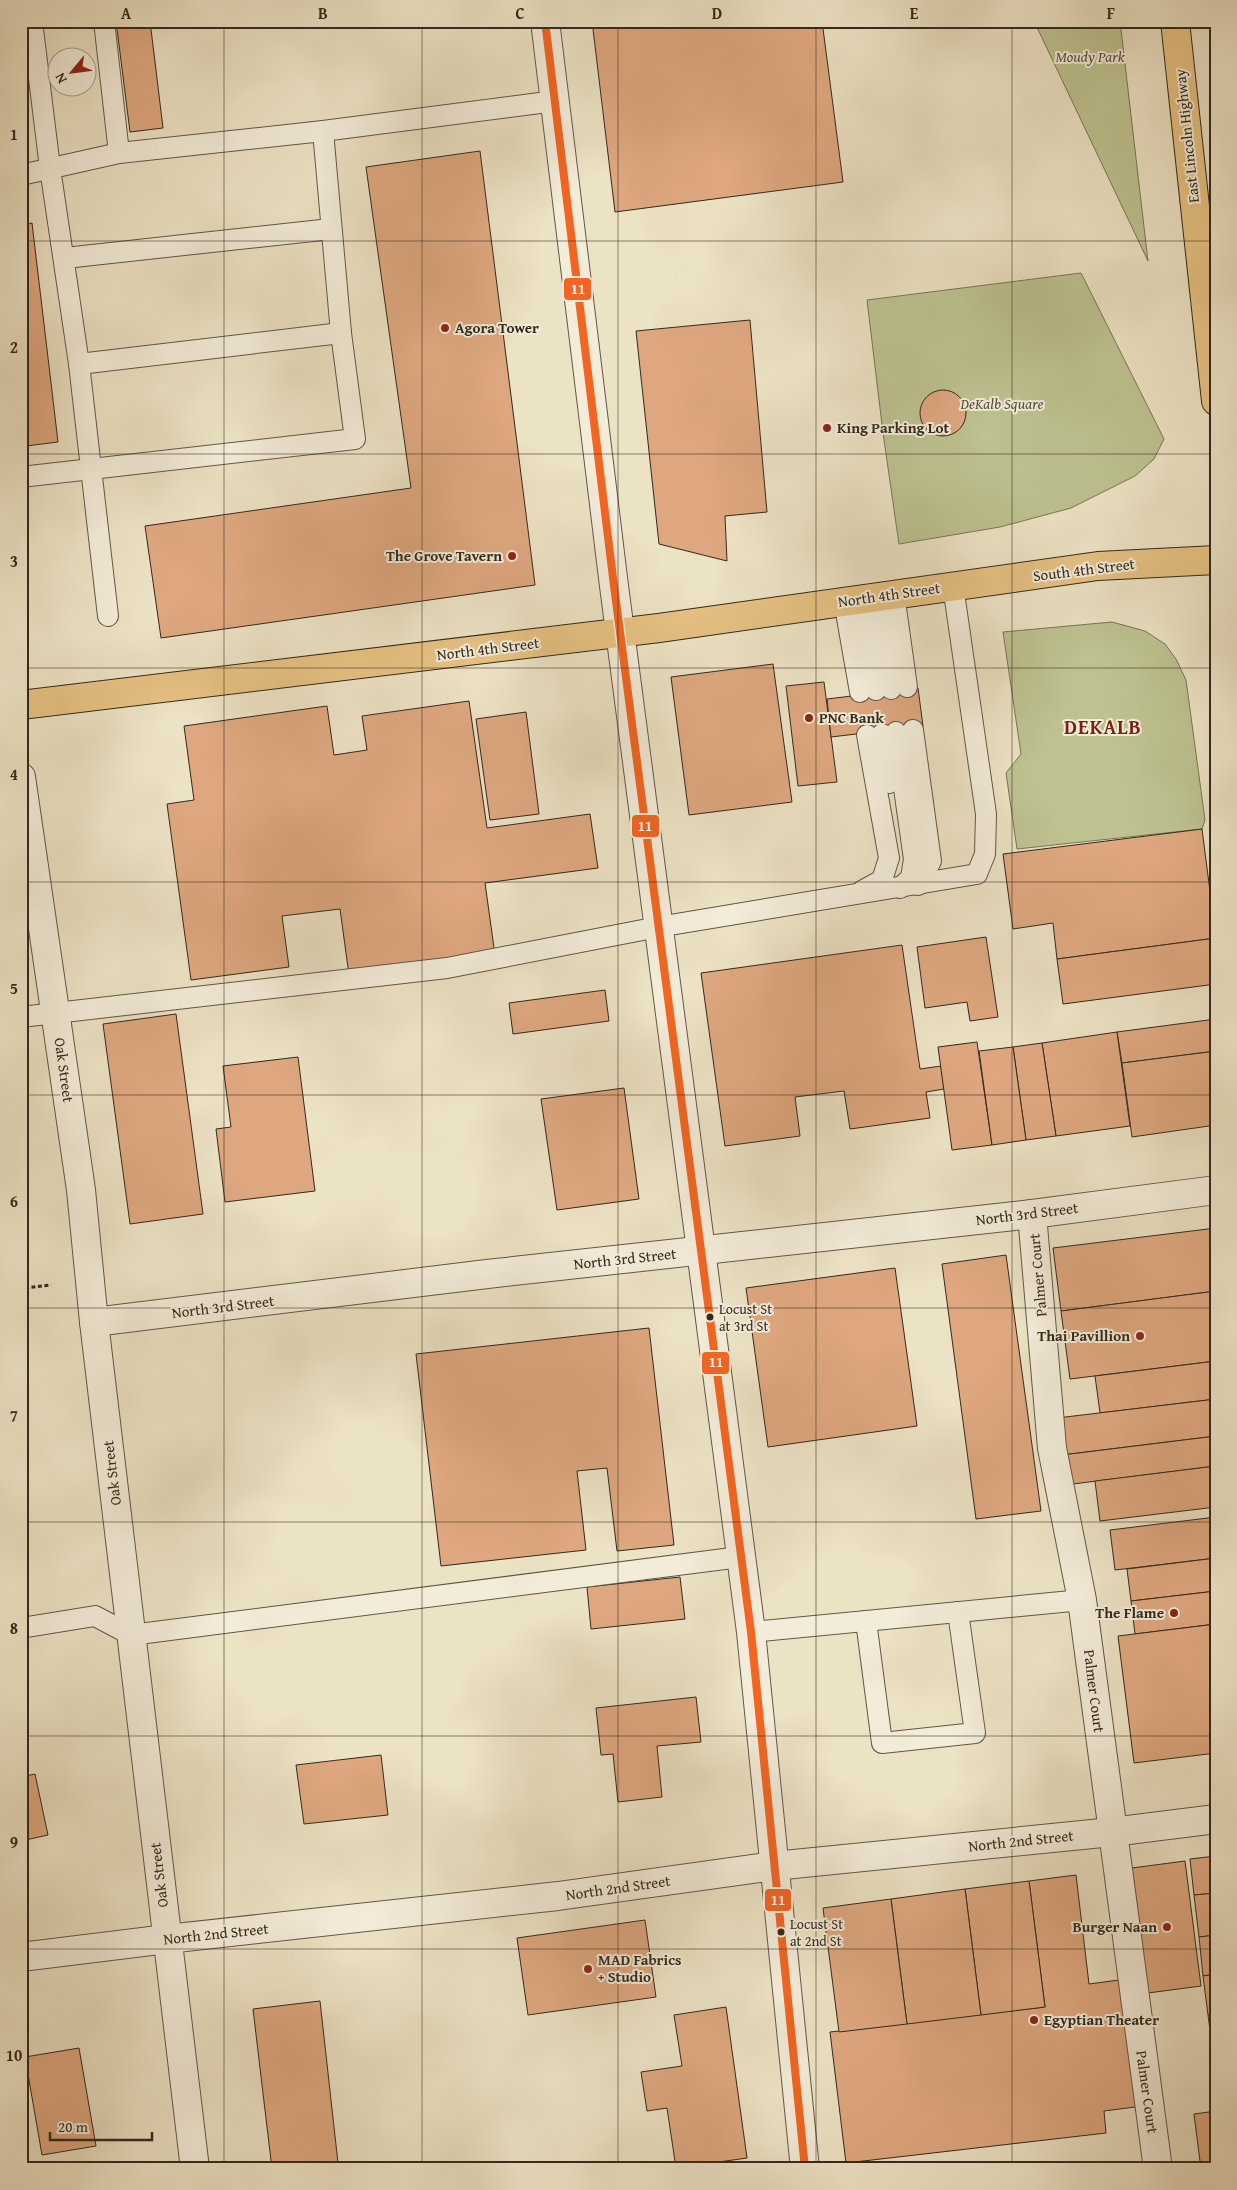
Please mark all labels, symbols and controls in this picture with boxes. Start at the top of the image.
text: A [121,1,132,25]
text: B [318,1,328,25]
text: C [515,1,525,25]
text: D [712,1,722,25]
text: E [910,1,919,25]
text: F [1107,1,1115,25]
park label: Moudy Park [1055,46,1125,67]
north arrow [48,48,98,98]
street label: East Lincoln Highway [1169,68,1204,204]
text: N [49,69,72,87]
text: 1 [10,122,18,146]
line badge: 11 [563,277,592,301]
text: 11 [571,279,585,299]
place label: Agora Tower [455,317,539,338]
marker: Agora Tower [439,322,451,334]
text: 2 [10,335,18,359]
park label: DeKalb Square [960,393,1043,414]
place label: King Parking Lot [837,417,950,438]
marker: King Parking Lot [821,422,833,434]
place label: The Grove Tavern [386,545,502,566]
text: 3 [10,549,18,573]
marker: The Grove Tavern [506,550,518,562]
street label: South 4th Street [1032,553,1137,586]
street label: North 4th Street [837,577,942,612]
street label: North 4th Street [436,632,541,665]
place label: PNC Bank [819,707,884,728]
marker: PNC Bank [803,712,815,724]
district label: DEKALB [1064,712,1142,741]
text: 4 [10,762,18,786]
line badge: 11 [631,814,660,838]
text: 11 [638,816,652,836]
text: 5 [10,976,18,1000]
street label: Oak Street [50,1036,80,1104]
text: 6 [10,1189,18,1213]
street label: North 3rd Street [974,1197,1080,1230]
street label: Palmer Court [1023,1232,1052,1318]
street label: North 3rd Street [573,1243,678,1274]
street label: North 3rd Street [170,1290,276,1323]
place label: Locust St at 3rd St [719,1299,772,1336]
marker: Locust St at 3rd St [705,1312,715,1322]
place label: Thai Pavillion [1037,1325,1130,1346]
marker: Thai Pavillion [1134,1330,1146,1342]
line badge: 11 [701,1351,730,1375]
text: 11 [709,1352,723,1372]
text: 7 [10,1403,18,1427]
street label: Oak Street [97,1439,126,1507]
place label: The Flame [1095,1602,1164,1623]
marker: The Flame [1168,1607,1180,1619]
text: 8 [10,1616,18,1640]
street label: Palmer Court [1079,1648,1110,1734]
street label: North 2nd Street [967,1824,1075,1856]
text: 9 [10,1830,18,1854]
street label: Oak Street [144,1841,173,1909]
street label: North 2nd Street [564,1870,672,1905]
line badge: 11 [764,1888,792,1912]
text: 11 [771,1890,785,1910]
place label: Locust St at 2nd St [790,1914,843,1951]
place label: Burger Naan [1072,1916,1157,1937]
street label: North 2nd Street [162,1917,270,1949]
marker: Burger Naan [1161,1921,1173,1933]
marker: Locust St at 2nd St [776,1927,786,1937]
place label: MAD Fabrics + Studio [598,1949,682,1987]
marker: MAD Fabrics + Studio [582,1963,594,1975]
place label: Egyptian Theater [1044,2009,1159,2030]
marker: Egyptian Theater [1028,2014,1040,2026]
text: 10 [6,2043,22,2067]
street label: Palmer Court [1131,2049,1164,2135]
scale bar [50,2110,152,2142]
text: 20 m [58,2116,89,2137]

